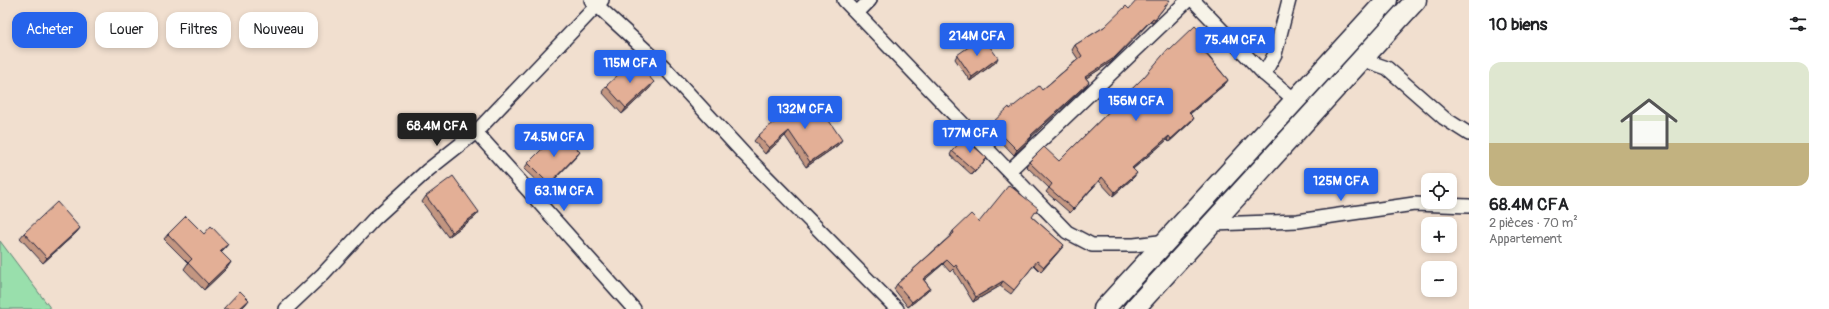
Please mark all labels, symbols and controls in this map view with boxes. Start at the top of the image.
chip: Acheter [12,12,87,48]
chip: Louer [95,12,158,48]
chip: Filtres [166,12,231,48]
chip: Nouveau [239,12,318,48]
icon: filters [1787,13,1809,35]
text: 10 biens [1489,14,1547,35]
pin: 214M CFA [936,23,1018,57]
pin: 75.4M CFA [1189,27,1281,61]
text: 214M CFA [949,28,1005,44]
text: 75.4M CFA [1205,32,1265,48]
pin: 115M CFA [589,50,671,84]
text: 115M CFA [603,55,657,71]
pin: 156M CFA [1095,88,1177,122]
icon: home [1613,88,1685,160]
text: 156M CFA [1108,93,1164,109]
pin: 132M CFA [764,96,846,130]
text: 132M CFA [777,101,833,117]
pin: 68.4M CFA [391,113,483,147]
text: 68.4M CFA [407,118,467,134]
pin: 177M CFA [929,120,1011,154]
pin: 74.5M CFA [508,124,600,158]
text: 177M CFA [942,125,998,141]
text: 74.5M CFA [524,129,584,145]
pin: 125M CFA [1300,168,1382,202]
text: 125M CFA [1313,173,1369,189]
map controls [1421,173,1457,297]
button: locate [1421,173,1457,209]
pin: 63.1M CFA [518,178,610,212]
text: 63.1M CFA [534,183,594,199]
text: 68.4M CFA [1489,194,1569,215]
text: 2 pièces · 70 m² [1489,215,1578,231]
button: + [1421,217,1457,253]
text: Appartement [1489,231,1562,247]
button: − [1421,261,1457,297]

